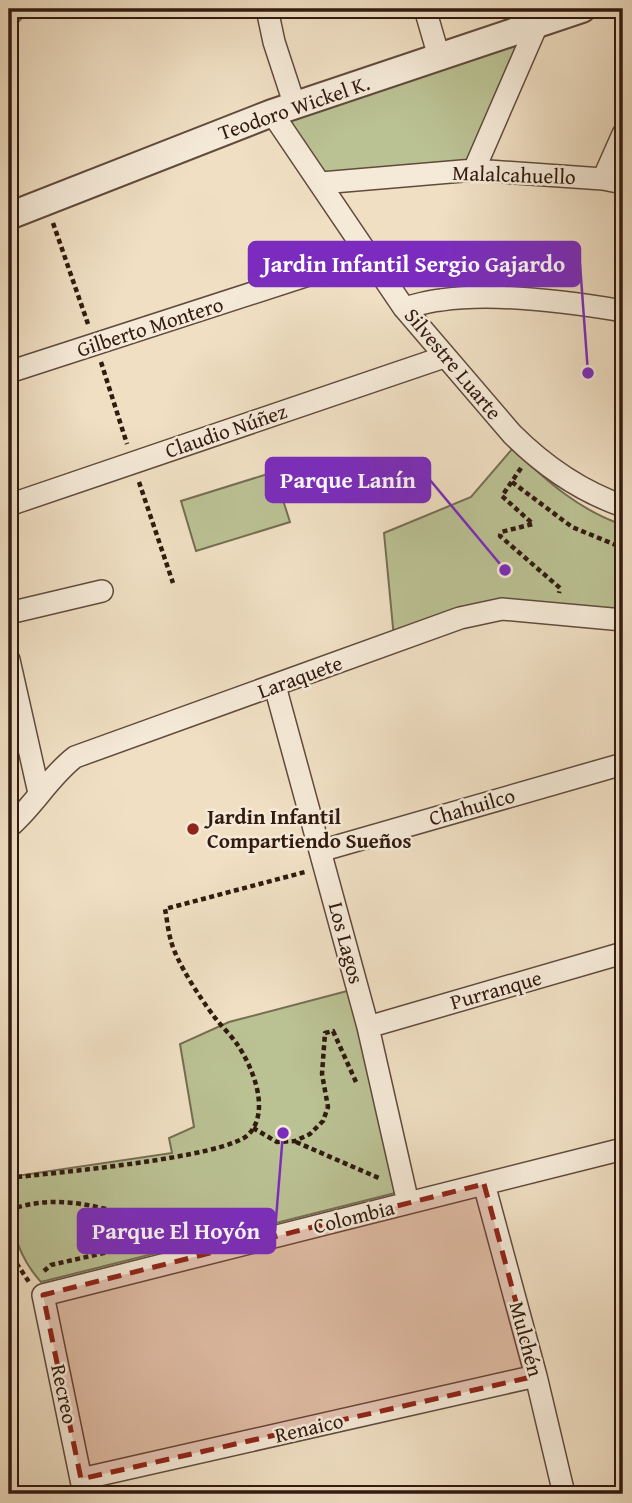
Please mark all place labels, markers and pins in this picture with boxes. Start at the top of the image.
callout: Jardin Infantil Sergio Gajardo [249,242,580,286]
callout: Parque Lanín [266,458,430,502]
place label: Jardin Infantil Compartiendo Sueños [204,801,411,856]
marker: Jardin Infantil Compartiendo Sueños [185,821,201,837]
callout: Parque El Hoyón [78,1209,275,1253]

